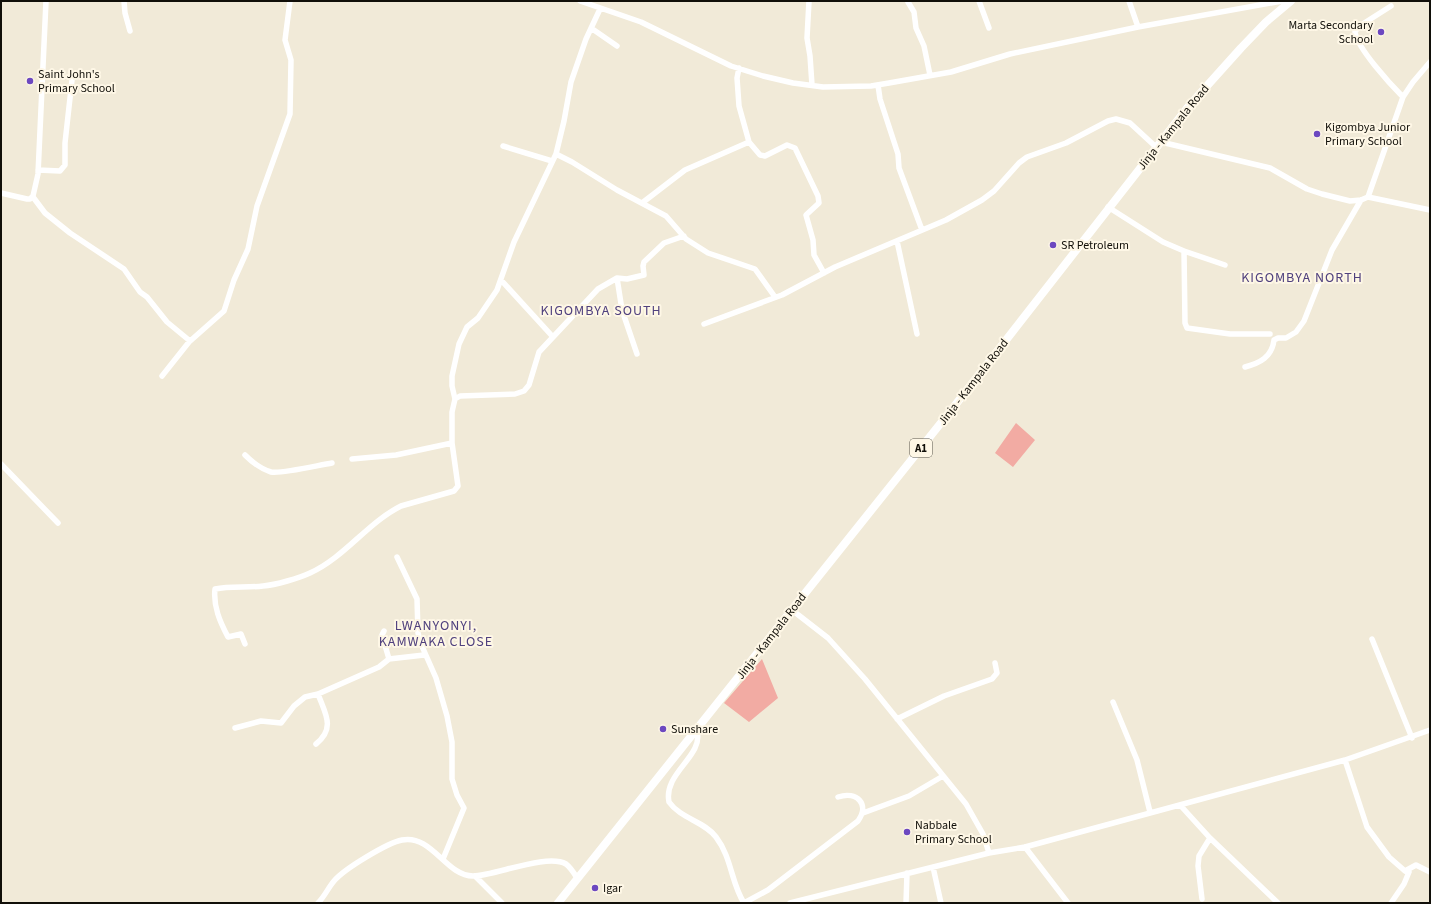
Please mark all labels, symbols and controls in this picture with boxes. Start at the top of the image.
place label: Marta Secondary School [1288,17,1373,48]
marker: Marta Secondary School [1376,27,1386,37]
place label: Saint John's Primary School [38,66,115,97]
marker: Saint John's Primary School [25,76,35,86]
street label: Jinja - Kampala Road [1134,81,1213,174]
place label: Kigombya Junior Primary School [1325,119,1411,150]
marker: Kigombya Junior Primary School [1312,129,1322,139]
place label: SR Petroleum [1061,237,1129,254]
marker: SR Petroleum [1048,240,1058,250]
district label: KIGOMBYA NORTH [1241,268,1363,288]
district label: KIGOMBYA SOUTH [540,301,662,321]
street label: Jinja - Kampala Road [934,335,1013,429]
road number: A1 [910,439,932,457]
street label: Jinja - Kampala Road [732,589,811,683]
district label: LWANYONYI, KAMWAKA CLOSE [379,616,493,652]
place label: Sunshare [671,721,718,738]
marker: Sunshare [658,724,668,734]
place label: Nabbale Primary School [915,817,992,848]
marker: Nabbale Primary School [902,827,912,837]
place label: Igar [603,880,623,897]
marker: Igar [590,883,600,893]

